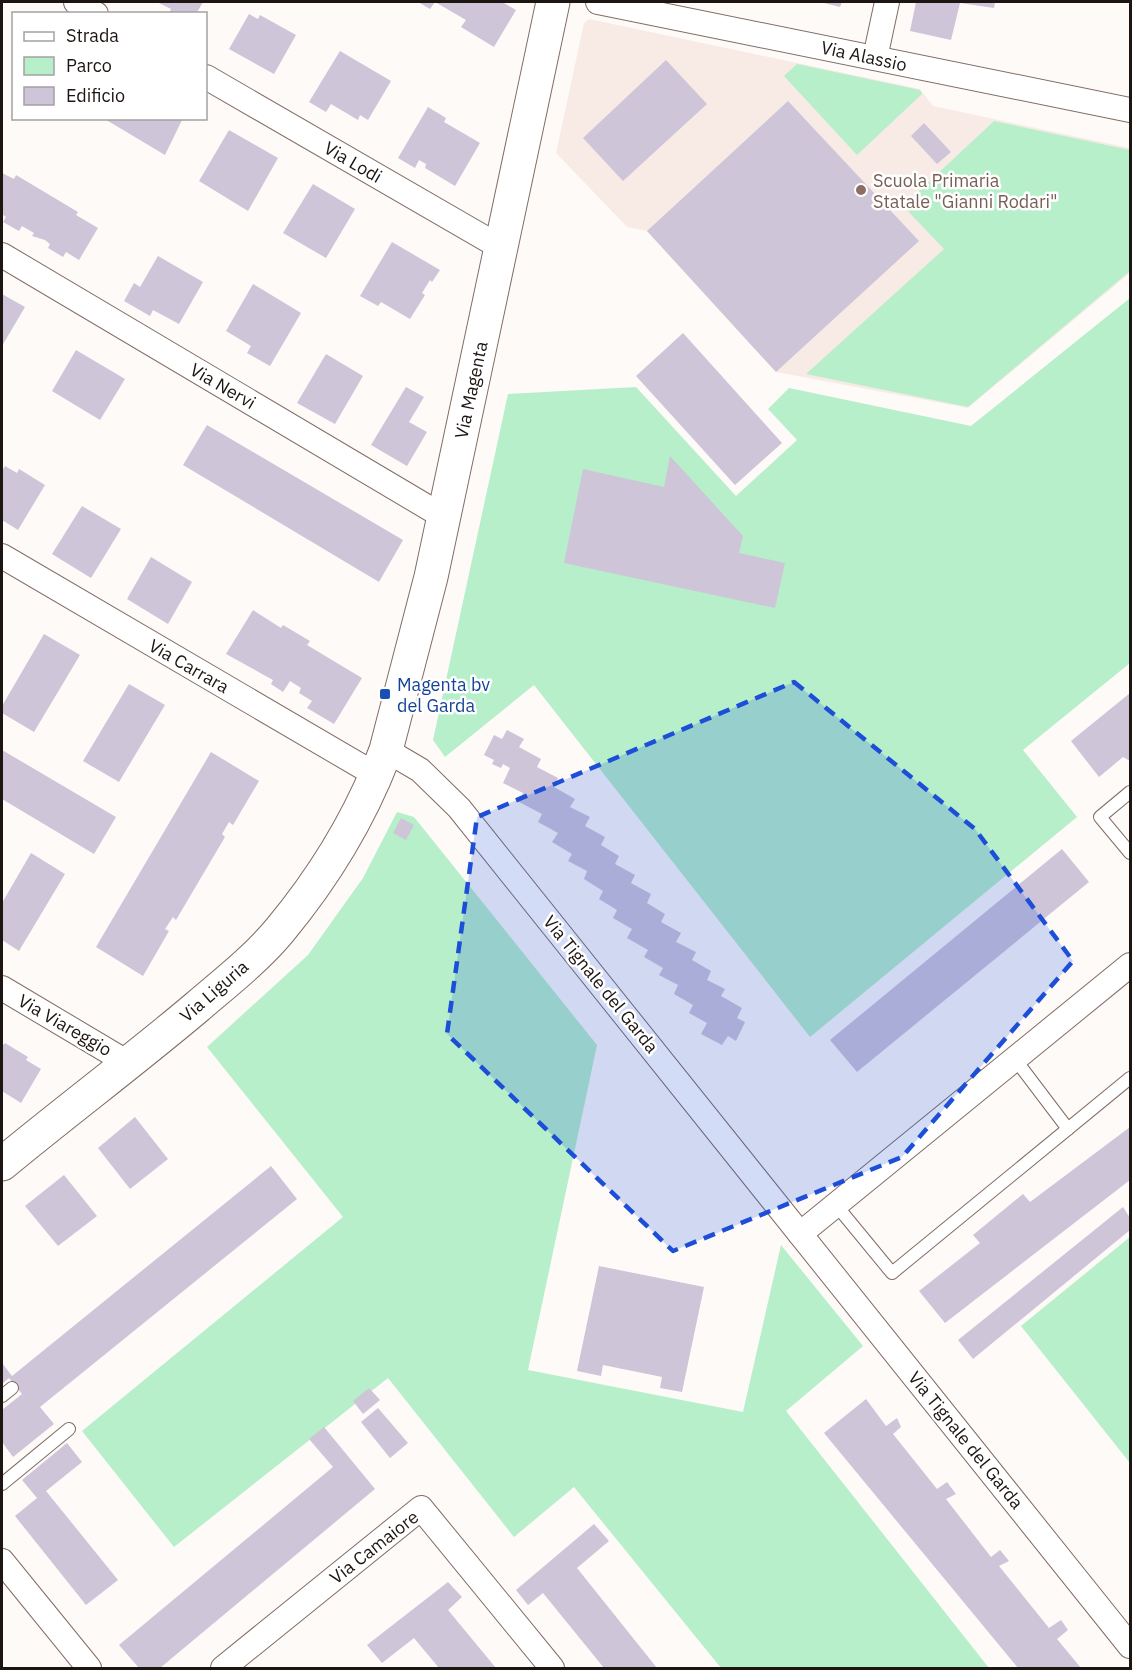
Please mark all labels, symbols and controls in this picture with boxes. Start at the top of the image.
legend [12,12,207,120]
text: Strada [66,24,119,47]
street label: Via Alassio [819,36,909,76]
text: Parco [66,54,112,77]
text: Edificio [66,84,125,107]
street label: Via Lodi [320,136,386,188]
place label: Scuola Primaria Statale "Gianni Rodari" [873,169,1058,213]
marker: Scuola Primaria Statale "Gianni Rodari" [854,183,868,197]
street label: Via Magenta [449,339,493,441]
street label: Via Nervi [186,358,260,414]
street label: Via Carrara [145,634,234,698]
place label: Magenta bv del Garda [397,673,490,717]
marker: Magenta bv del Garda [378,687,392,701]
street label: Via Tignale del Garda [538,910,664,1058]
street label: Via Liguria [175,955,253,1027]
street label: Via Viareggio [14,989,116,1061]
street label: Via Tignale del Garda [903,1366,1029,1514]
street label: Via Camaiore [325,1505,423,1589]

